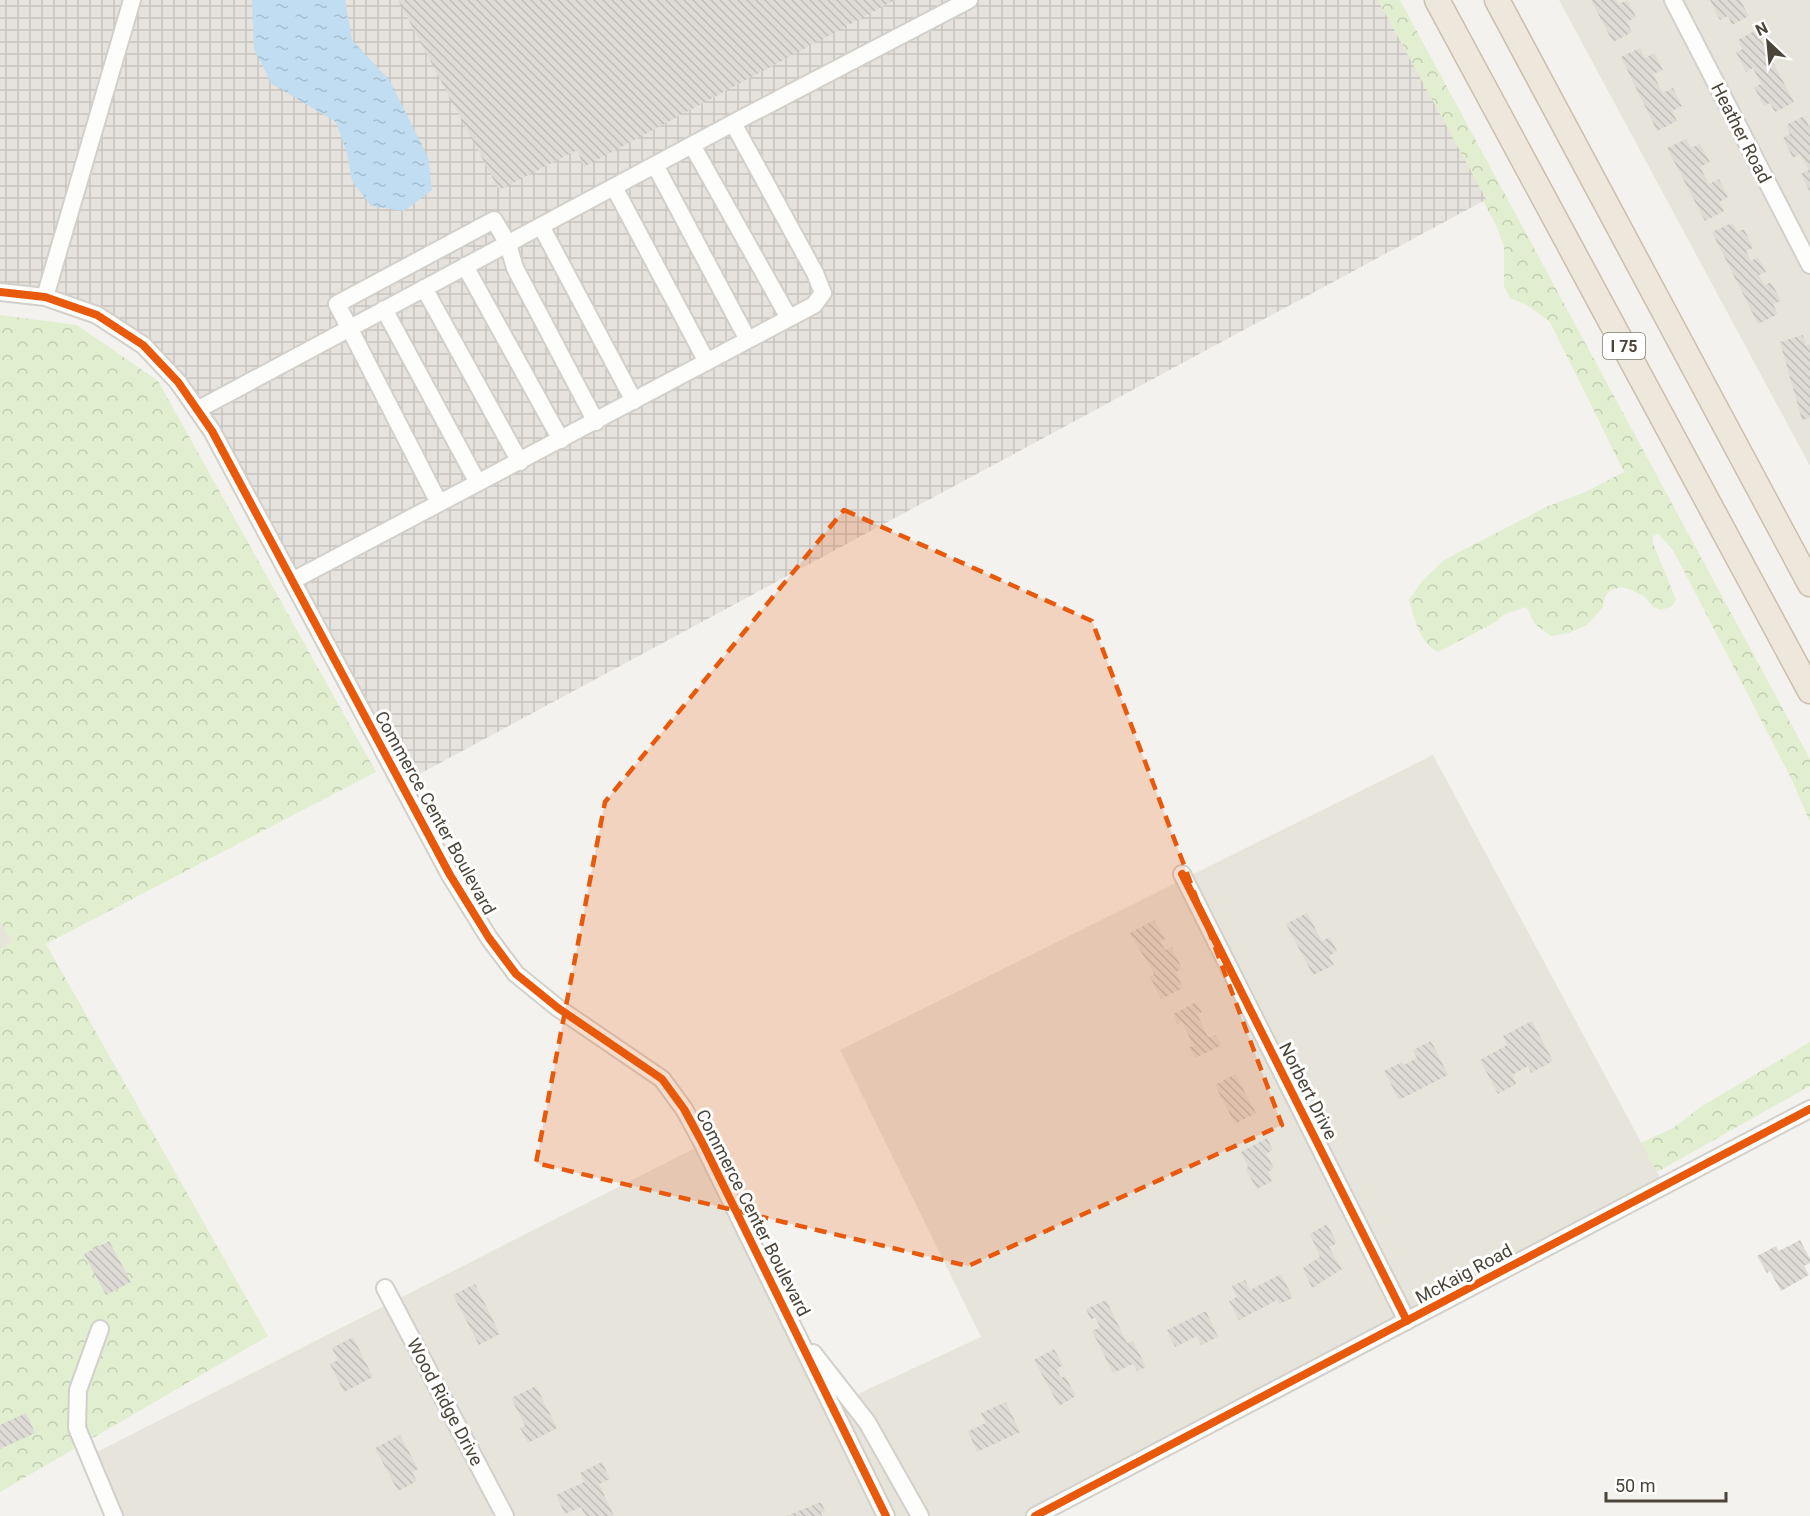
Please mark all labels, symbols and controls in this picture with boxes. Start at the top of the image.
north arrow [1738,12,1798,72]
text: N [1752,18,1771,40]
street label: Heather Road [1707,79,1776,186]
road number: I 75 [1603,333,1645,359]
street label: Commerce Center Boulevard [371,707,500,918]
street label: Norbert Drive [1275,1039,1342,1143]
street label: Commerce Center Boulevard [692,1106,815,1320]
street label: McKaig Road [1412,1239,1516,1308]
street label: Wood Ridge Drive [403,1335,488,1469]
scale bar [1606,1465,1726,1503]
text: 50 m [1615,1475,1655,1496]

